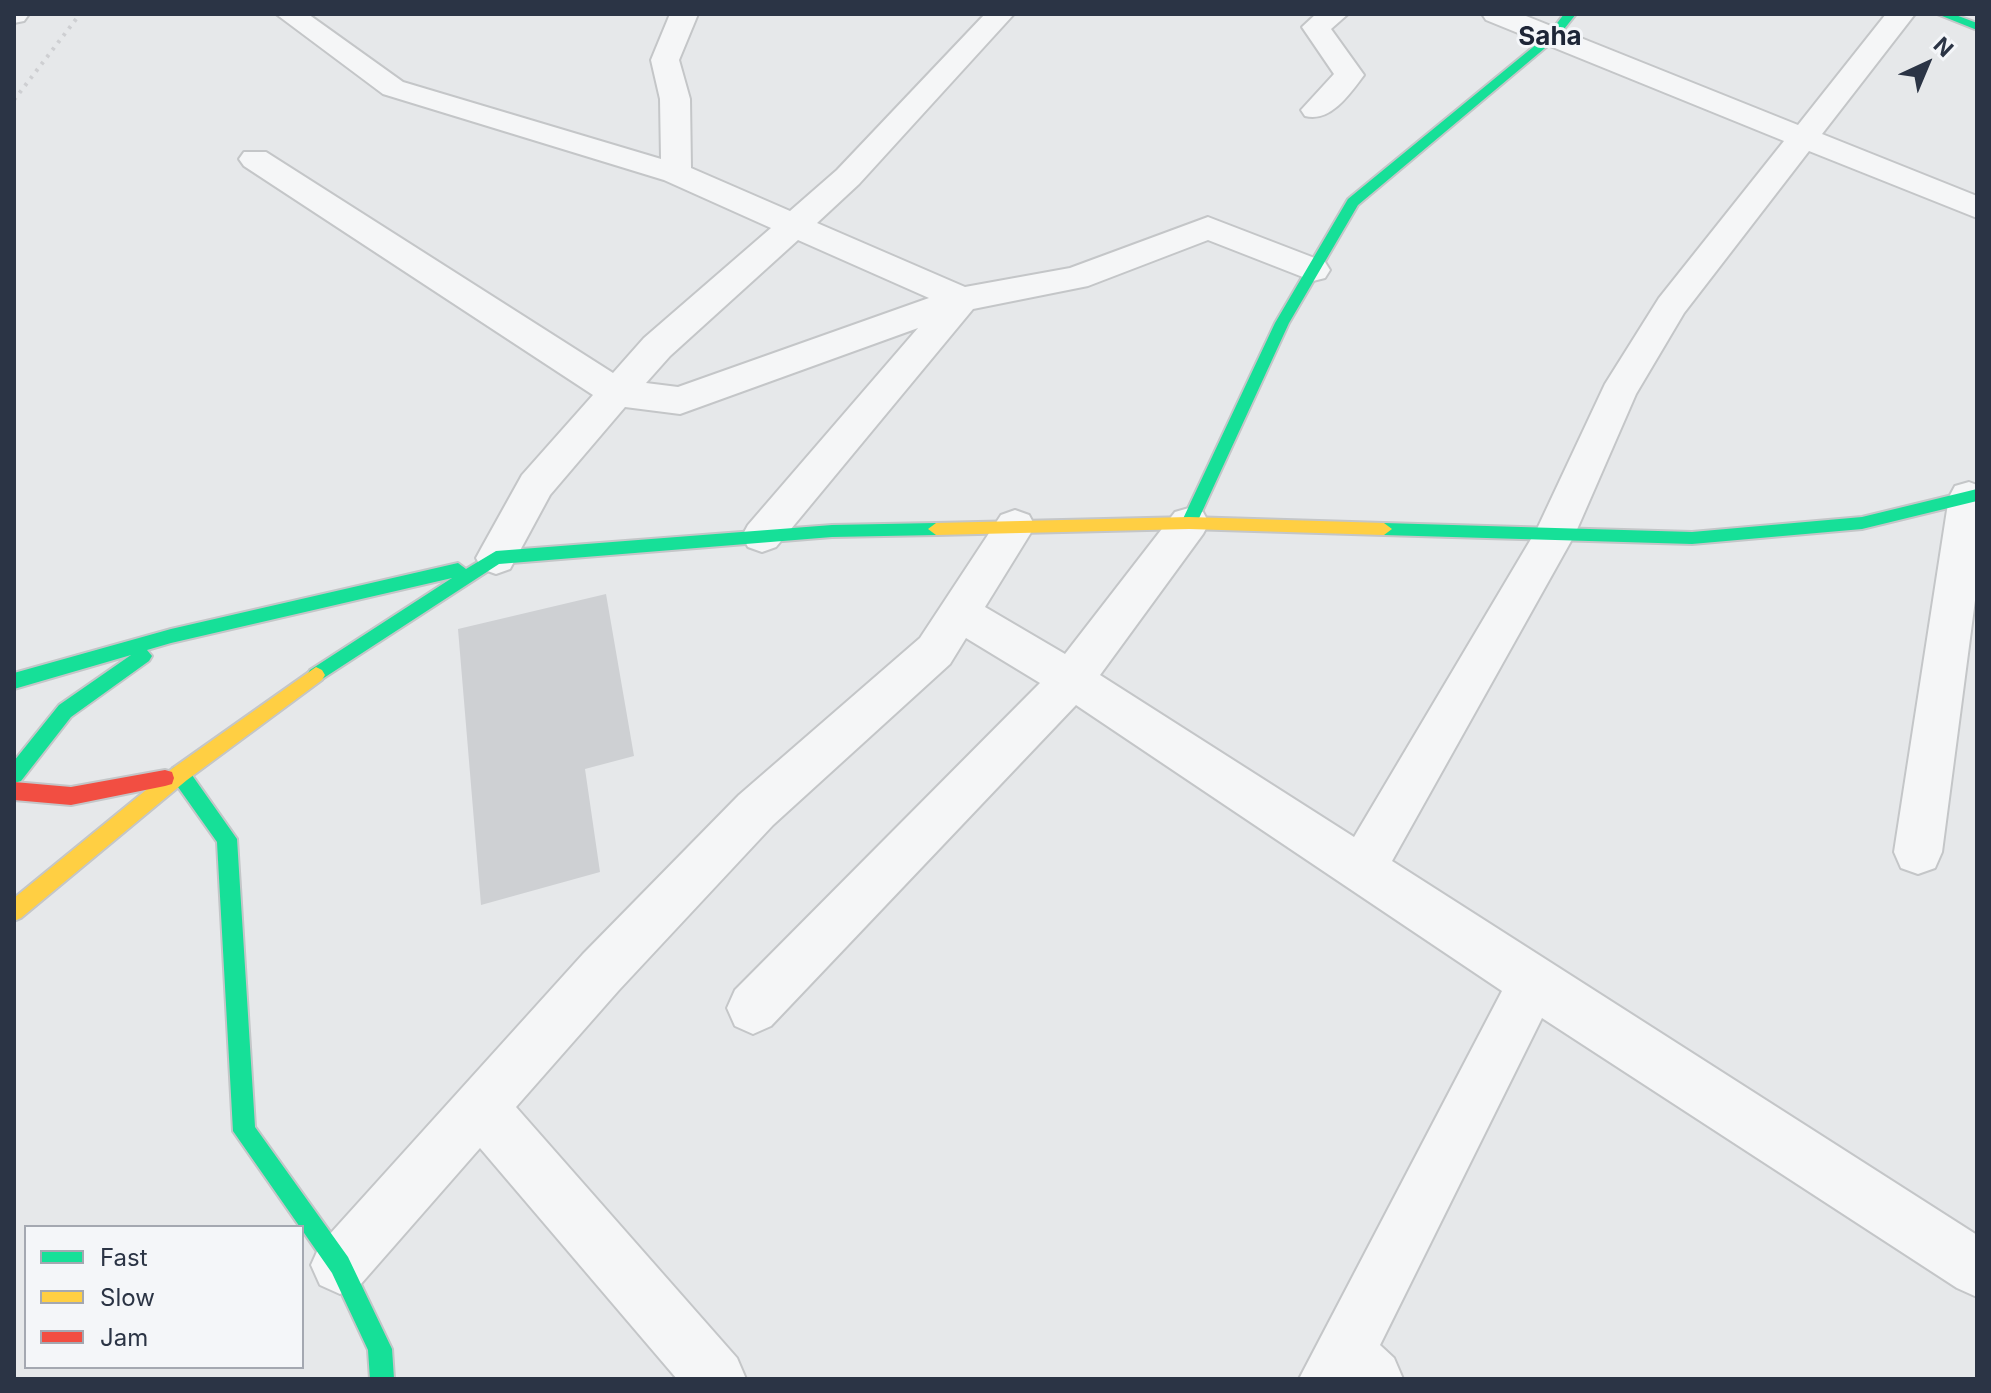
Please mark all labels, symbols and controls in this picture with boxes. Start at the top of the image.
district label: Saha [1518,21,1582,53]
north arrow [1887,24,1967,104]
text: N [1929,32,1959,62]
legend [24,1225,304,1369]
text: Fast [100,1243,148,1272]
text: Slow [100,1283,155,1312]
text: Jam [100,1323,148,1352]

